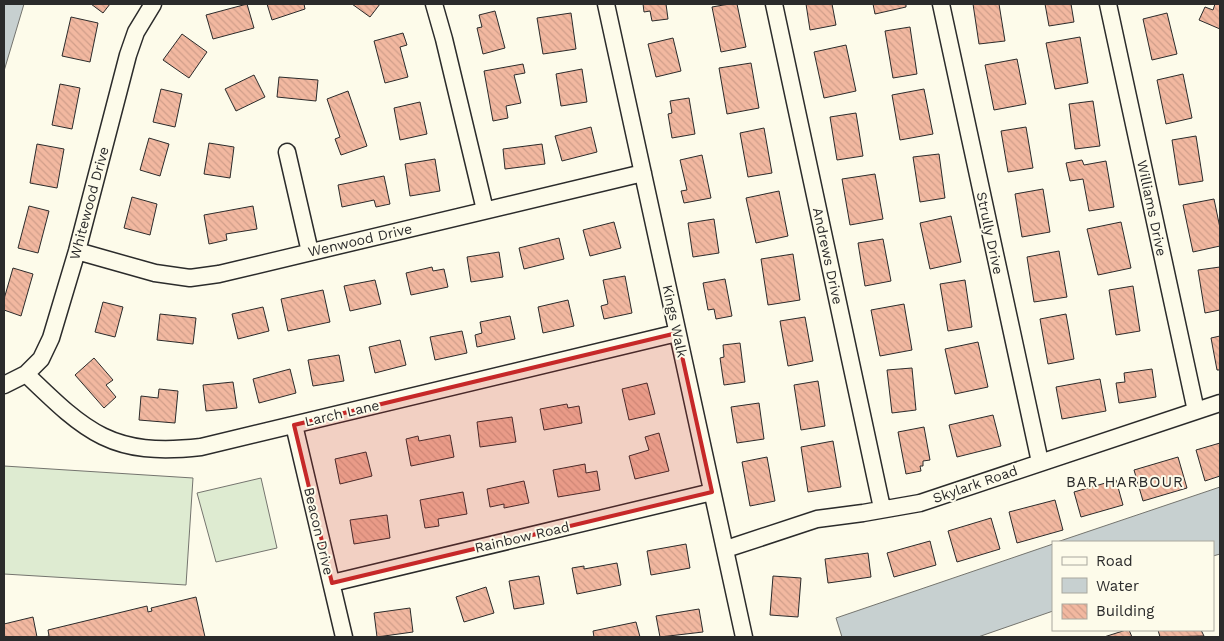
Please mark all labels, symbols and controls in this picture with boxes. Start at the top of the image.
street label: Whitewood Drive [66,145,112,261]
street label: Williams Drive [1134,159,1170,257]
street label: Strully Drive [973,190,1007,276]
street label: Andrews Drive [810,206,846,306]
street label: Wenwood Drive [306,220,414,260]
street label: Kings Walk [659,283,691,359]
street label: Larch Lane [303,397,381,429]
street label: Skylark Road [930,462,1020,506]
district label: BAR HARBOUR [1066,473,1184,491]
street label: Beacon Drive [301,486,337,576]
street label: Rainbow Road [473,518,571,556]
legend [1052,541,1214,631]
text: Road [1096,552,1133,570]
text: Water [1096,577,1139,595]
text: Building [1096,602,1154,620]

